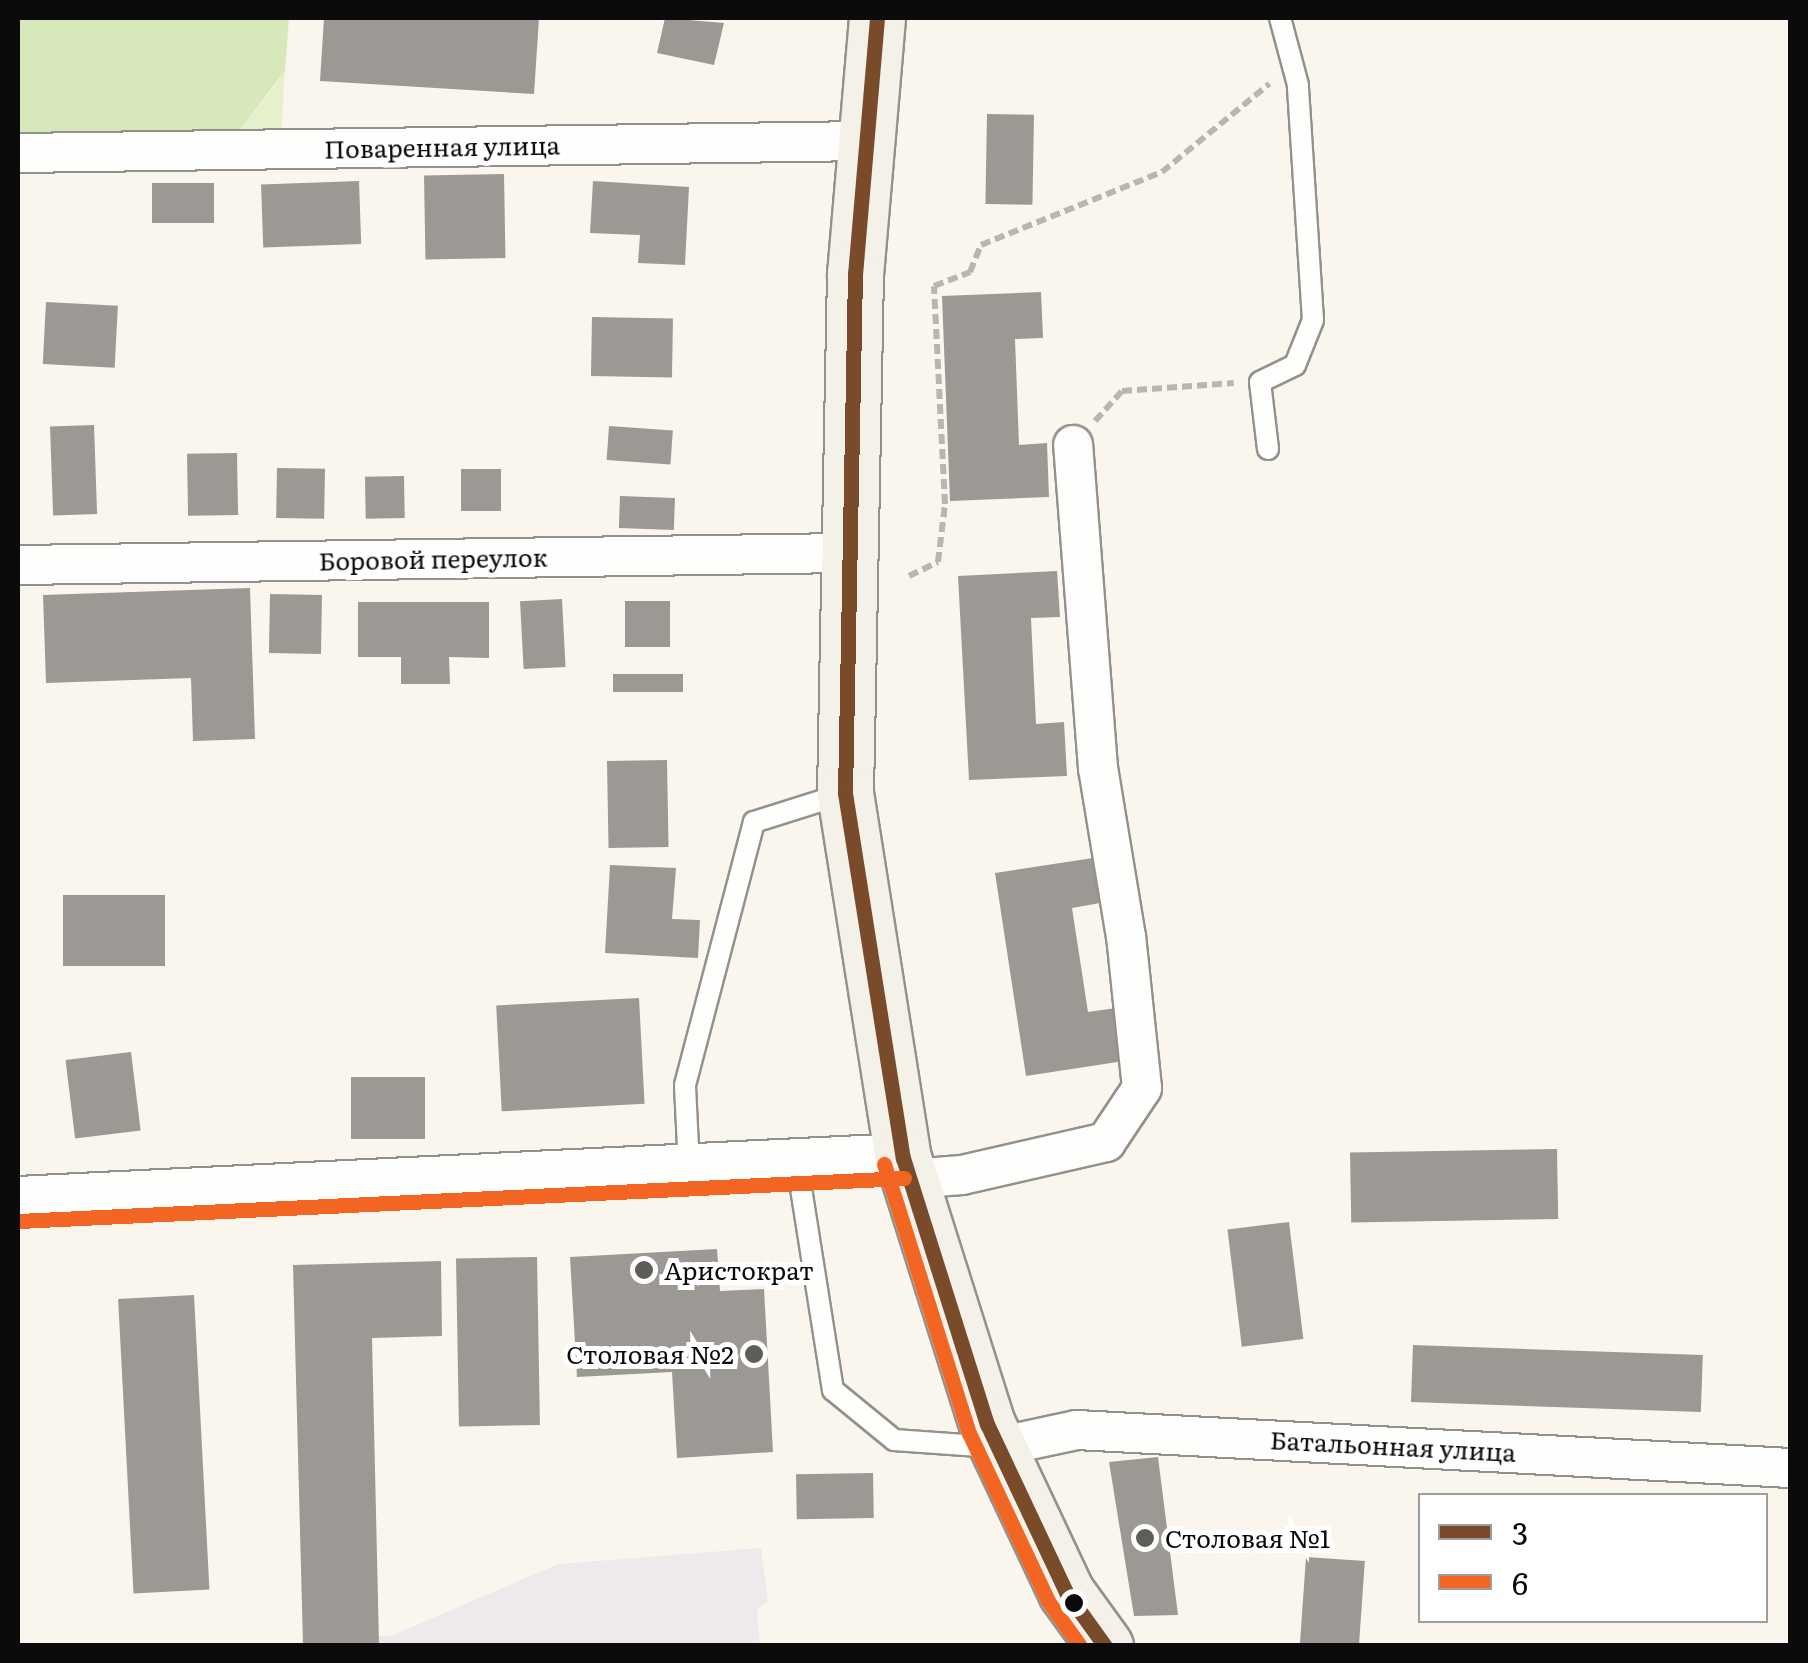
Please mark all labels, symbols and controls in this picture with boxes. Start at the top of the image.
street label: Поваренная улица [324,130,560,164]
street label: Боровой переулок [318,542,548,576]
place label: Аристократ [664,1255,814,1285]
marker: Аристократ [633,1259,655,1281]
place label: Столовая №2 [566,1339,734,1369]
marker: Столовая №2 [743,1343,765,1365]
street label: Батальонная улица [1269,1425,1517,1467]
legend [1418,1493,1768,1623]
text: 3 [1512,1510,1528,1554]
place label: Столовая №1 [1165,1523,1330,1553]
marker: Столовая №1 [1134,1527,1156,1549]
text: 6 [1512,1560,1528,1604]
unlabelled marker [1064,1593,1084,1613]

